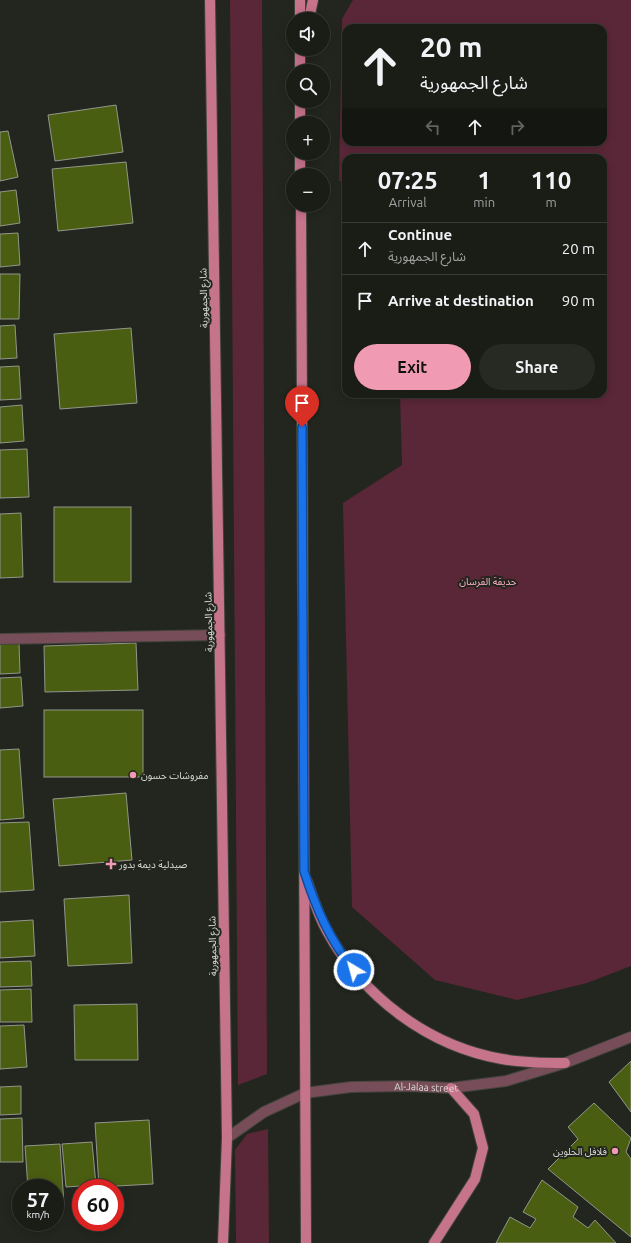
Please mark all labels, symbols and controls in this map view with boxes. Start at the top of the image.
map controls [286,12,330,212]
button: sound [286,12,330,56]
text: 20 m [420,31,482,62]
icon: ahead [354,40,406,92]
button: search [286,64,330,108]
text: شارع الجمهورية [420,72,528,92]
button: + [286,116,330,160]
icon: left [422,116,444,138]
icon: ahead [464,116,486,138]
icon: right [506,116,528,138]
text: 07:25 [378,167,438,194]
text: 1 [477,167,491,194]
text: 110 [531,167,571,194]
button: − [286,168,330,212]
text: Arrival [389,195,427,209]
text: min [473,195,495,209]
text: m [545,195,557,209]
text: Continue [388,226,452,243]
icon: ahead [354,238,376,260]
text: 20 m [562,240,595,257]
text: شارع الجمهورية [388,249,466,263]
street label: شارع الجمهورية [197,268,212,328]
icon: arrive [354,290,376,312]
text: Arrive at destination [388,292,534,309]
text: 90 m [562,292,595,309]
button: Exit [354,344,471,390]
button: Share [479,344,595,390]
pin [285,386,319,427]
icon: arrive [291,392,313,414]
park label: حديقة الفرسان [459,576,517,588]
street label: شارع الجمهورية [202,592,217,652]
marker: مفروشات حسون [128,770,138,780]
place label: مفروشات حسون [141,770,209,782]
marker: صيدلية ديمة بدور [106,859,116,869]
place label: صيدلية ديمة بدور [118,859,187,871]
street label: شارع الجمهورية [206,916,221,976]
position arrow [333,949,375,991]
street label: Al-Jalaa street [394,1081,459,1094]
place label: فلافل الحلوين [553,1146,608,1158]
marker: فلافل الحلوين [610,1146,620,1156]
speed limit sign: 60 [72,1179,124,1231]
text: 57 [27,1188,49,1211]
text: km/h [26,1209,50,1220]

